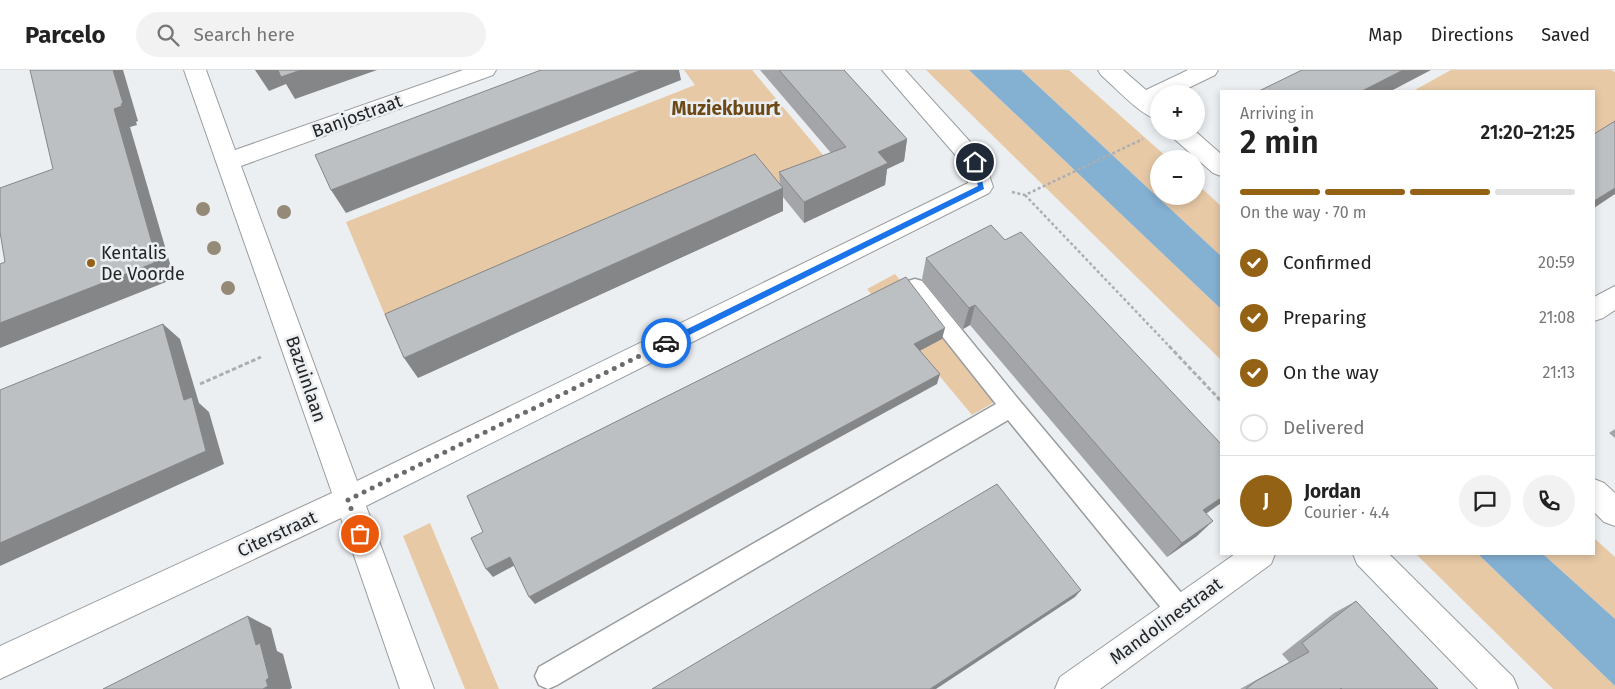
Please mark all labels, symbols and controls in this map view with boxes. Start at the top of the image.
search box [136,12,486,57]
text: Parcelo [25,21,106,49]
icon: search [154,21,182,49]
text: Search here [194,23,295,46]
text: Map [1368,24,1403,46]
text: Directions [1431,24,1513,46]
text: Saved [1541,24,1590,46]
map controls [1150,85,1205,205]
button: + [1150,85,1205,140]
street label: Banjostraat [309,89,405,142]
district label: Muziekbuurt [672,97,781,120]
text: Arriving in [1240,104,1314,123]
text: 21:20–21:25 [1481,121,1575,144]
text: 2 min [1240,123,1319,161]
pin [954,141,996,183]
icon: home [961,148,989,176]
button: − [1150,150,1205,205]
text: On the way · 70 m [1240,203,1367,222]
place label: Kentalis De Voorde [101,242,185,285]
icon: check [1240,249,1268,277]
text: Confirmed [1283,251,1372,274]
text: 20:59 [1538,253,1575,272]
marker: Kentalis De Voorde [85,257,97,269]
icon: check [1240,304,1268,332]
text: Preparing [1283,306,1366,329]
text: 21:08 [1539,308,1575,327]
courier [641,318,691,368]
icon: car [652,329,680,357]
street label: Bazuinlaan [281,333,331,425]
icon: check [1240,359,1268,387]
text: On the way [1283,361,1379,384]
text: 21:13 [1542,363,1575,382]
text: Delivered [1283,416,1365,439]
button: chat [1459,475,1511,527]
button: phone [1523,475,1575,527]
text: Jordan [1304,480,1361,503]
text: J [1263,489,1269,512]
text: Courier · 4.4 [1304,503,1390,522]
street label: Citerstraat [234,506,321,562]
pin [339,513,381,555]
icon: bag [346,520,374,548]
street label: Mandolinestraat [1106,573,1227,669]

